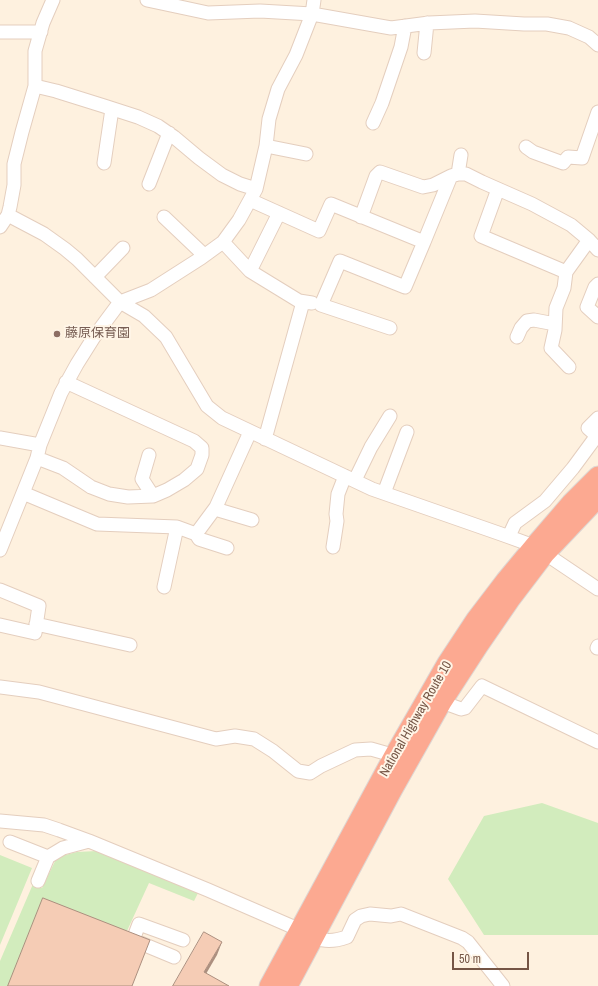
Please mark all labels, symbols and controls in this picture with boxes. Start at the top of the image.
place label: 藤原保育園 [65,326,130,342]
marker: 藤原保育園 [52,329,62,339]
street label: National Highway Route 10 [377,659,455,779]
scale bar [454,944,531,970]
text: 50 m [459,951,481,967]

